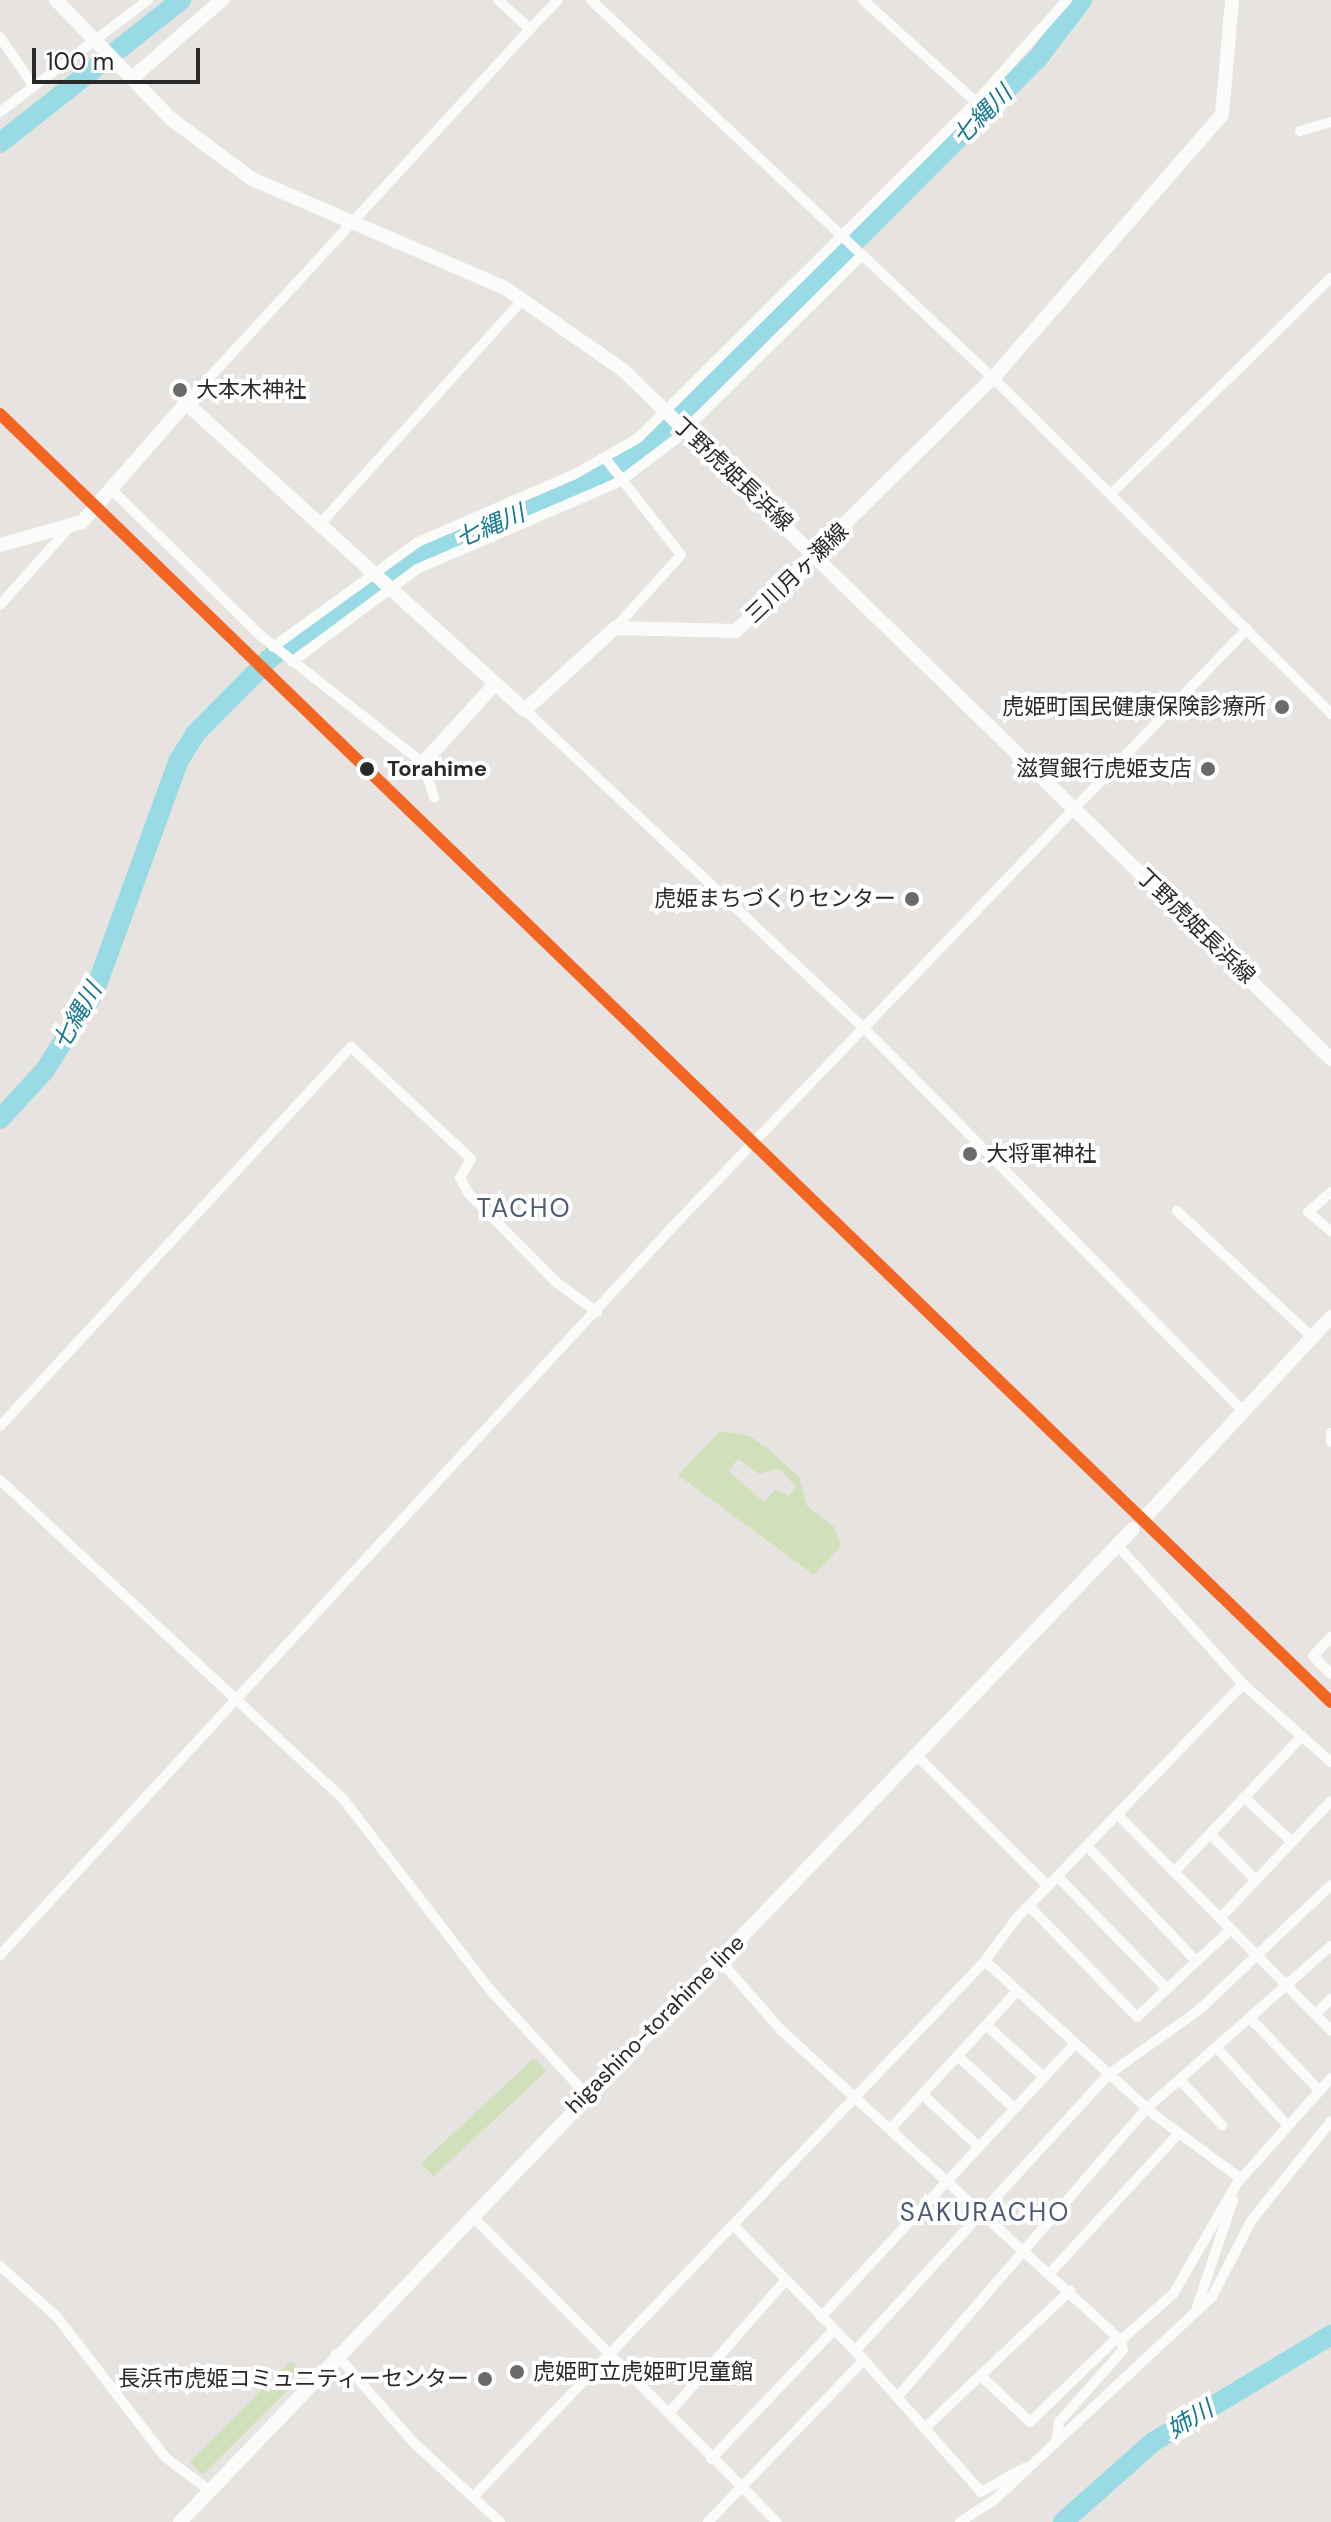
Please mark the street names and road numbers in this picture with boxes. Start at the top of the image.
street label: 丁野虎姫長浜線 [668,412,798,536]
street label: 三川月ヶ瀬線 [740,518,854,628]
street label: 丁野虎姫長浜線 [1131,863,1261,989]
street label: higashino-torahime line [560,1929,750,2119]

